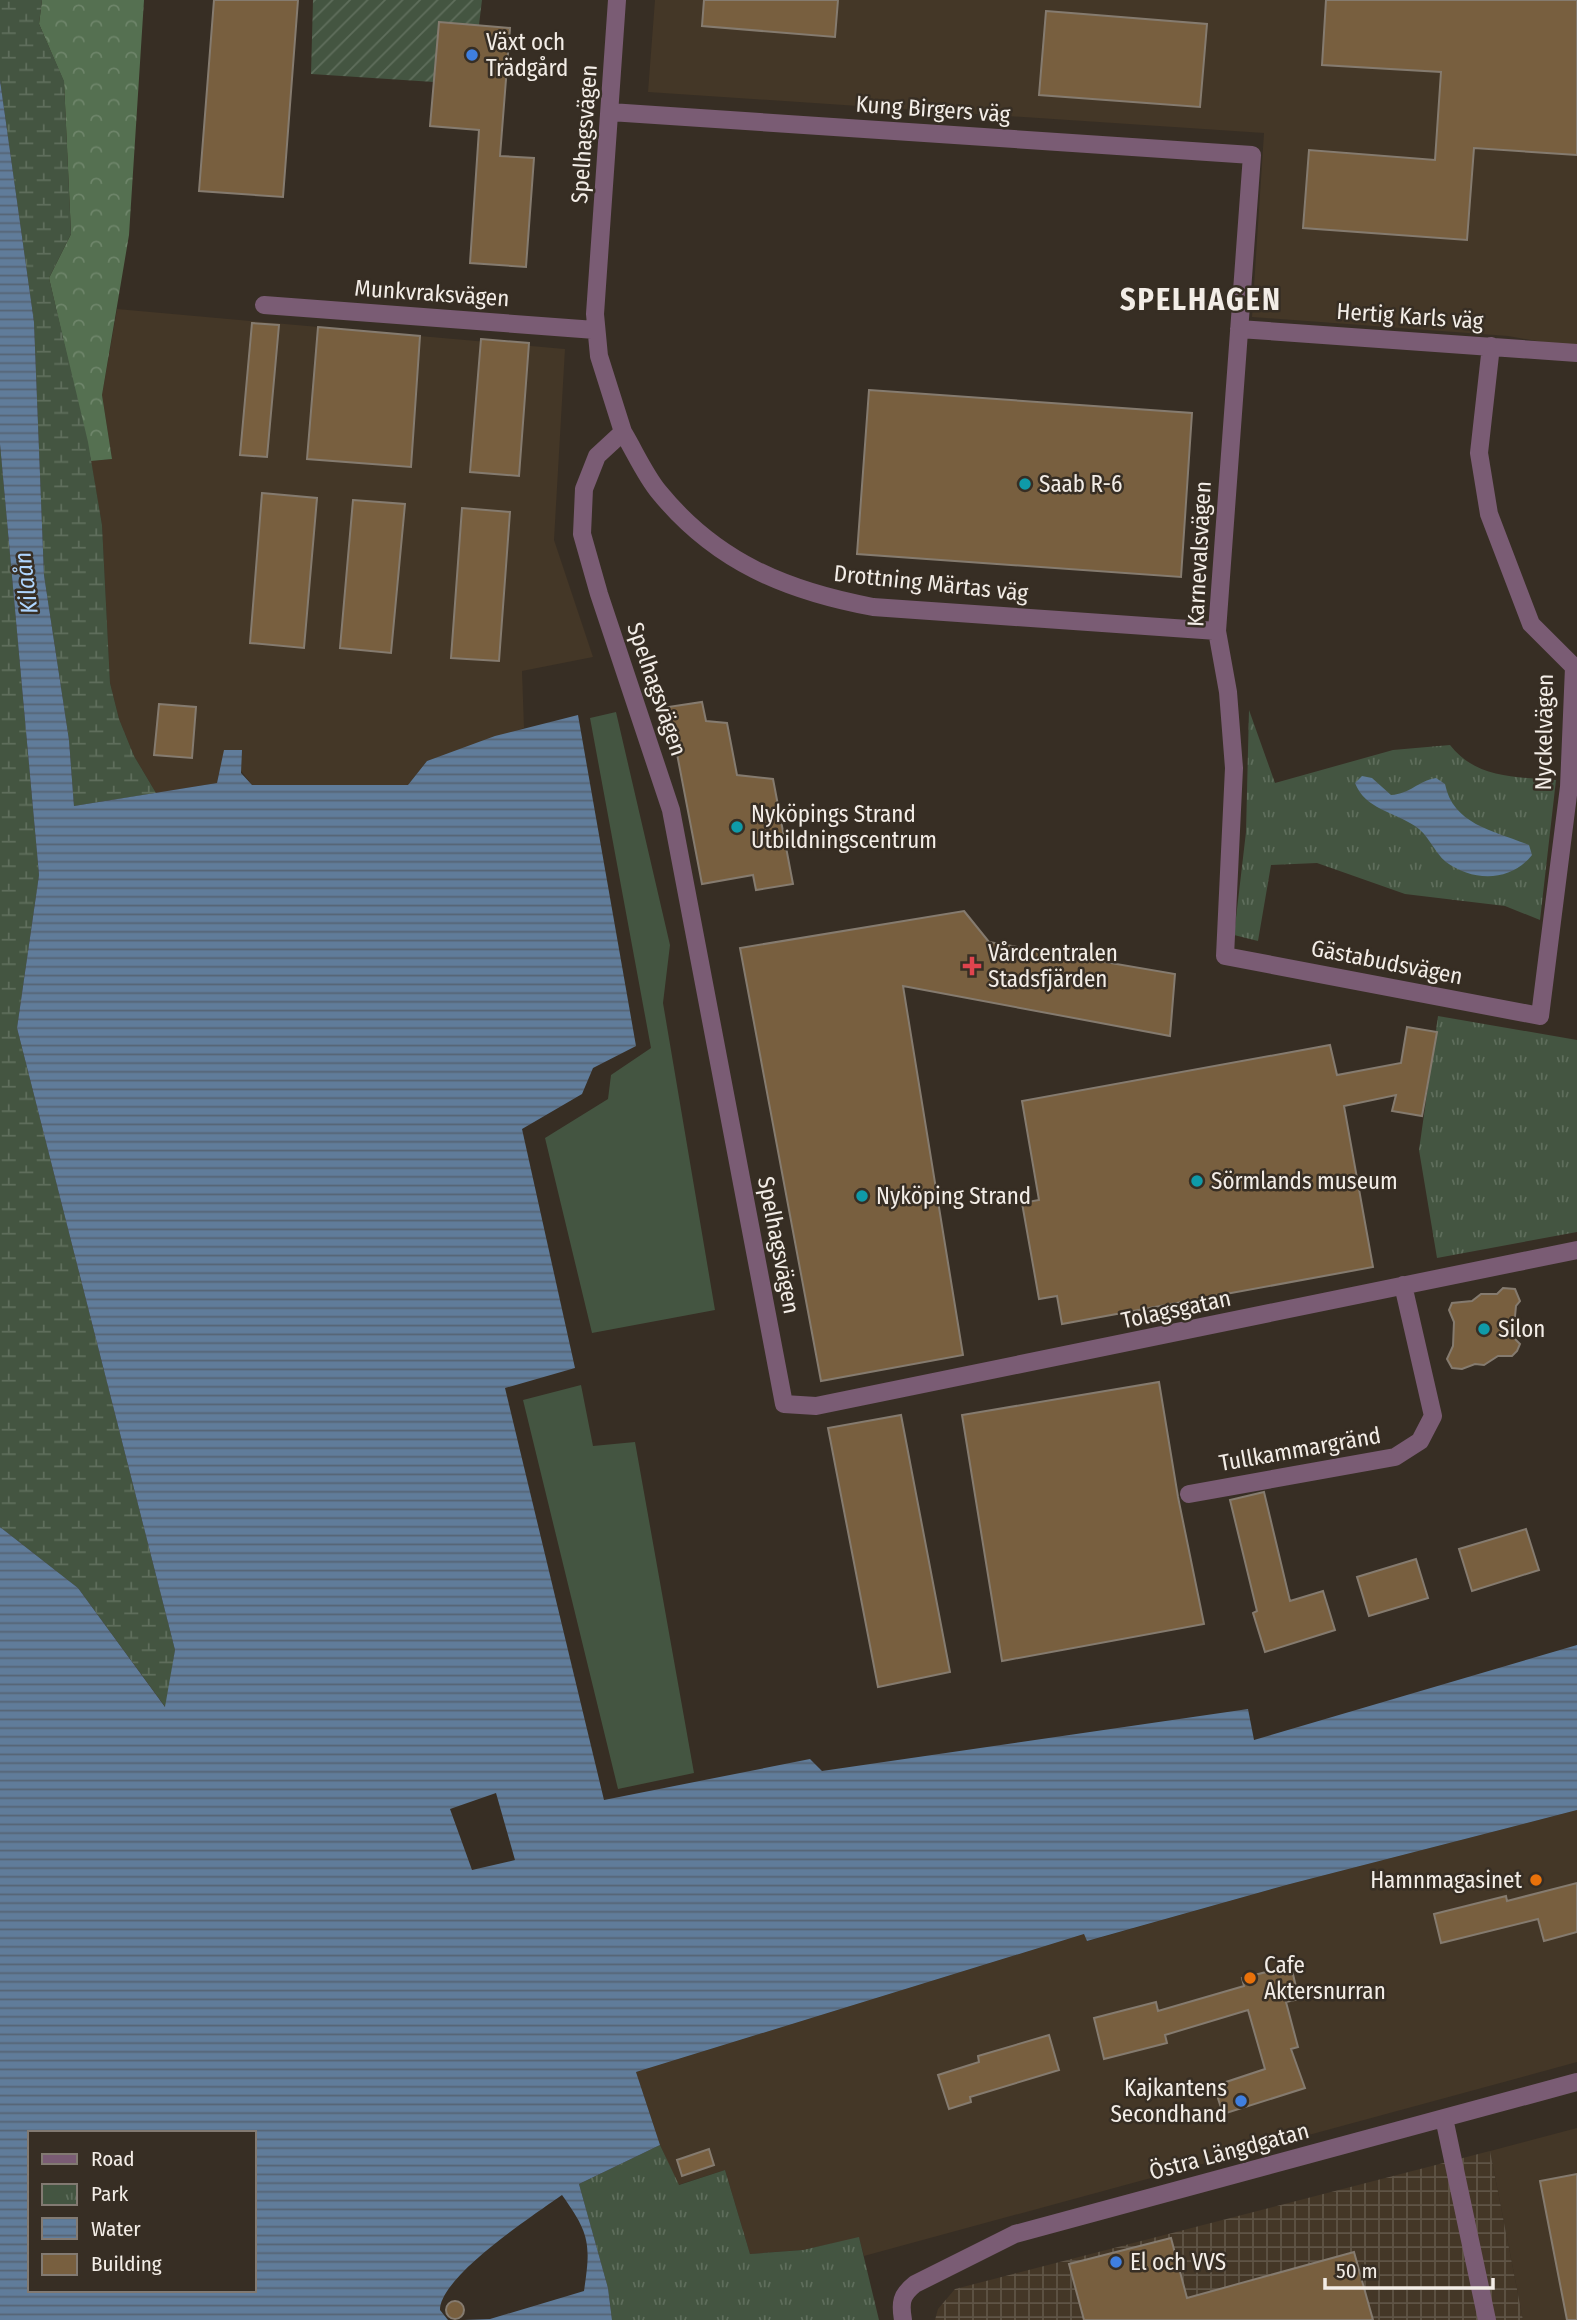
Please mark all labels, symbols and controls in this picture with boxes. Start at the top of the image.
place label: Växt och Trädgård [486,28,568,82]
marker: Växt och Trädgård [464,47,480,63]
street label: Spelhagsvägen [565,64,603,204]
street label: Kung Birgers väg [855,90,1011,128]
street label: Munkvraksvägen [354,274,510,312]
district label: SPELHAGEN [1120,282,1282,318]
street label: Hertig Karls väg [1336,297,1485,335]
place label: Saab R-6 [1039,470,1122,498]
marker: Saab R-6 [1017,476,1033,492]
street label: Karnevalsvägen [1181,480,1217,628]
water label: Kilaån [8,550,44,616]
street label: Drottning Märtas väg [832,559,1030,607]
street label: Spelhagsvägen [621,619,693,759]
street label: Nyckelvägen [1529,673,1559,791]
place label: Nyköpings Strand Utbildningscentrum [751,800,937,854]
marker: Nyköpings Strand Utbildningscentrum [729,819,745,835]
street label: Gästabudsvägen [1309,934,1465,990]
place label: Vårdcentralen Stadsfjärden [988,939,1118,993]
marker: Vårdcentralen Stadsfjärden [962,956,982,976]
place label: Sörmlands museum [1211,1167,1398,1195]
marker: Sörmlands museum [1189,1173,1205,1189]
street label: Spelhagsvägen [752,1174,806,1316]
place label: Nyköping Strand [876,1182,1031,1210]
marker: Nyköping Strand [854,1188,870,1204]
street label: Tolagsgatan [1119,1284,1233,1334]
place label: Silon [1498,1315,1545,1343]
marker: Silon [1476,1321,1492,1337]
street label: Tullkammargränd [1217,1421,1383,1477]
place label: Hamnmagasinet [1370,1866,1522,1894]
marker: Hamnmagasinet [1528,1872,1544,1888]
place label: Cafe Aktersnurran [1264,1951,1386,2005]
marker: Cafe Aktersnurran [1242,1970,1258,1986]
place label: Kajkantens Secondhand [1110,2074,1227,2128]
marker: Kajkantens Secondhand [1233,2093,1249,2109]
street label: Östra Längdgatan [1146,2116,1312,2186]
legend [28,2131,256,2292]
text: Road [91,2146,135,2172]
text: Park [91,2181,129,2207]
text: Water [91,2216,141,2242]
scale bar [1325,2246,1493,2290]
place label: El och VVS [1130,2248,1226,2276]
text: Building [91,2251,162,2277]
marker: El och VVS [1108,2254,1124,2270]
text: 50 m [1336,2258,1378,2284]

